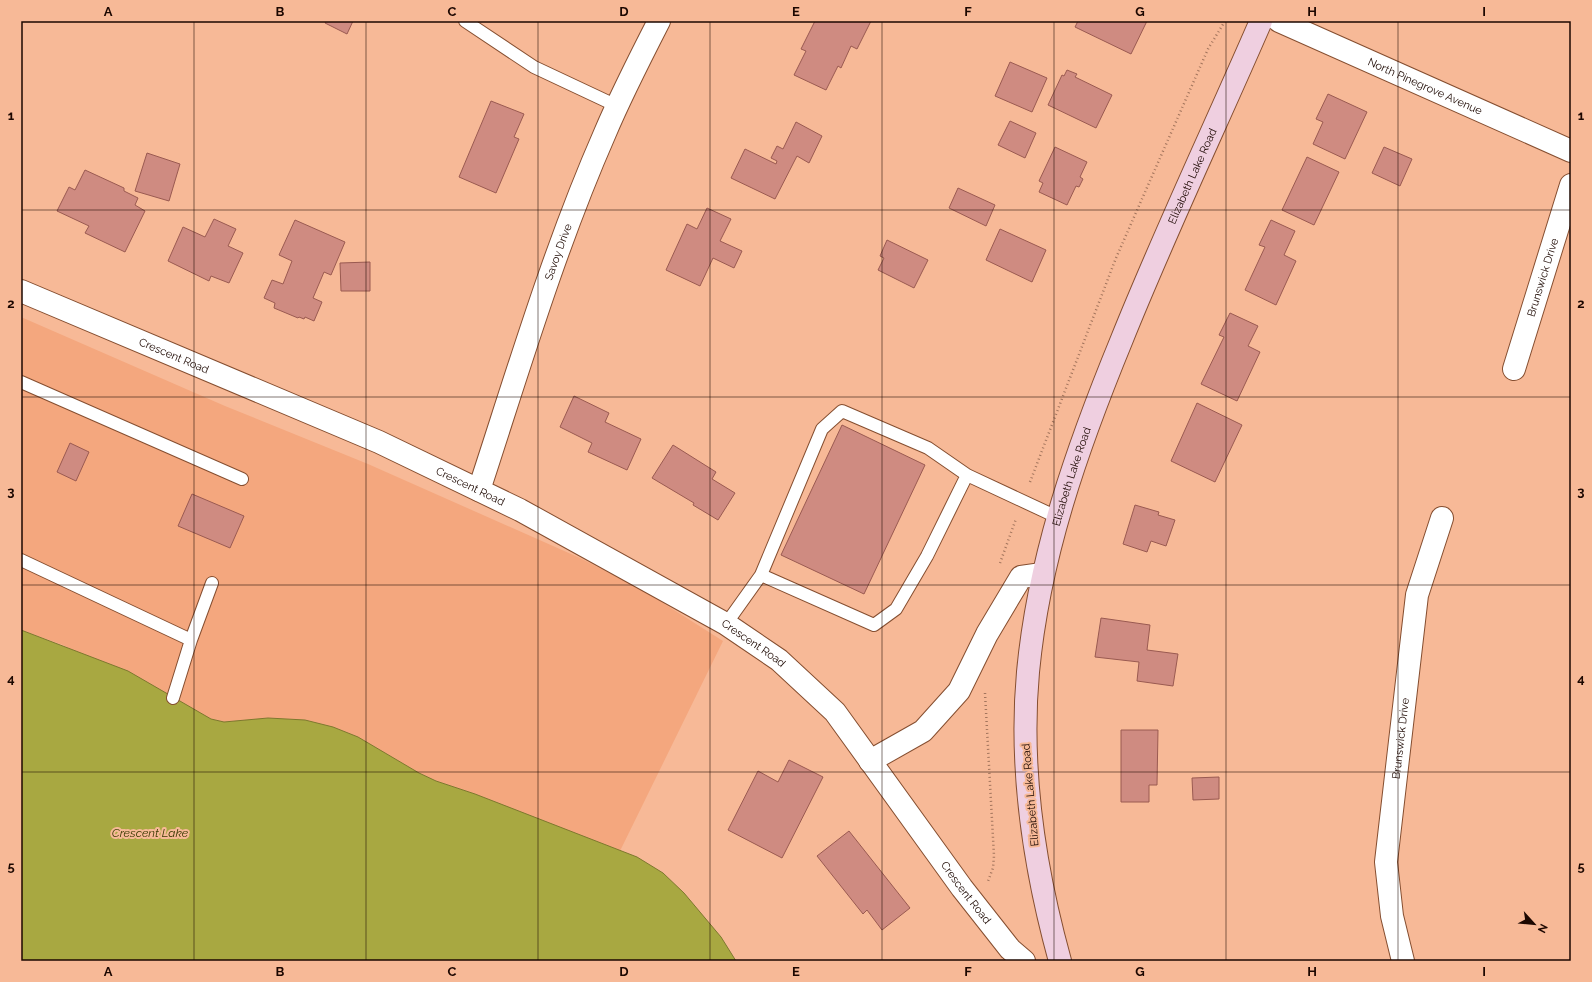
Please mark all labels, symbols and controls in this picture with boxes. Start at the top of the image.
text: A [104,4,113,19]
text: B [276,4,285,19]
text: C [448,4,457,19]
text: D [619,4,629,19]
text: E [792,4,800,19]
text: F [964,4,972,19]
text: G [1135,4,1145,19]
text: H [1307,4,1317,19]
text: I [1482,4,1486,19]
street label: North Pinegrove Avenue [1366,55,1485,118]
text: 1 [8,108,15,123]
text: 1 [1578,108,1585,123]
street label: Elizabeth Lake Road [1166,126,1220,226]
street label: Savoy Drive [542,221,575,282]
street label: Brunswick Drive [1525,236,1561,318]
text: 2 [7,296,15,311]
text: 2 [1577,296,1585,311]
street label: Crescent Road [137,335,211,377]
street label: Elizabeth Lake Road [1050,425,1094,528]
street label: Crescent Road [434,464,507,509]
text: 3 [7,484,15,499]
text: 3 [1577,484,1585,499]
street label: Crescent Road [719,617,788,670]
text: 4 [7,671,15,686]
text: 4 [1577,671,1585,686]
street label: Brunswick Drive [1390,697,1412,780]
street label: Elizabeth Lake Road [1020,743,1041,847]
water label: Crescent Lake [112,826,189,840]
text: 5 [7,859,15,874]
street label: Crescent Road [938,859,994,926]
text: 5 [1577,859,1585,874]
north arrow [1514,904,1554,944]
text: N [1535,922,1550,935]
text: A [104,964,113,979]
text: B [276,964,285,979]
text: C [448,964,457,979]
text: D [619,964,629,979]
text: E [792,964,800,979]
text: F [964,964,972,979]
text: G [1135,964,1145,979]
text: H [1307,964,1317,979]
text: I [1482,964,1486,979]

